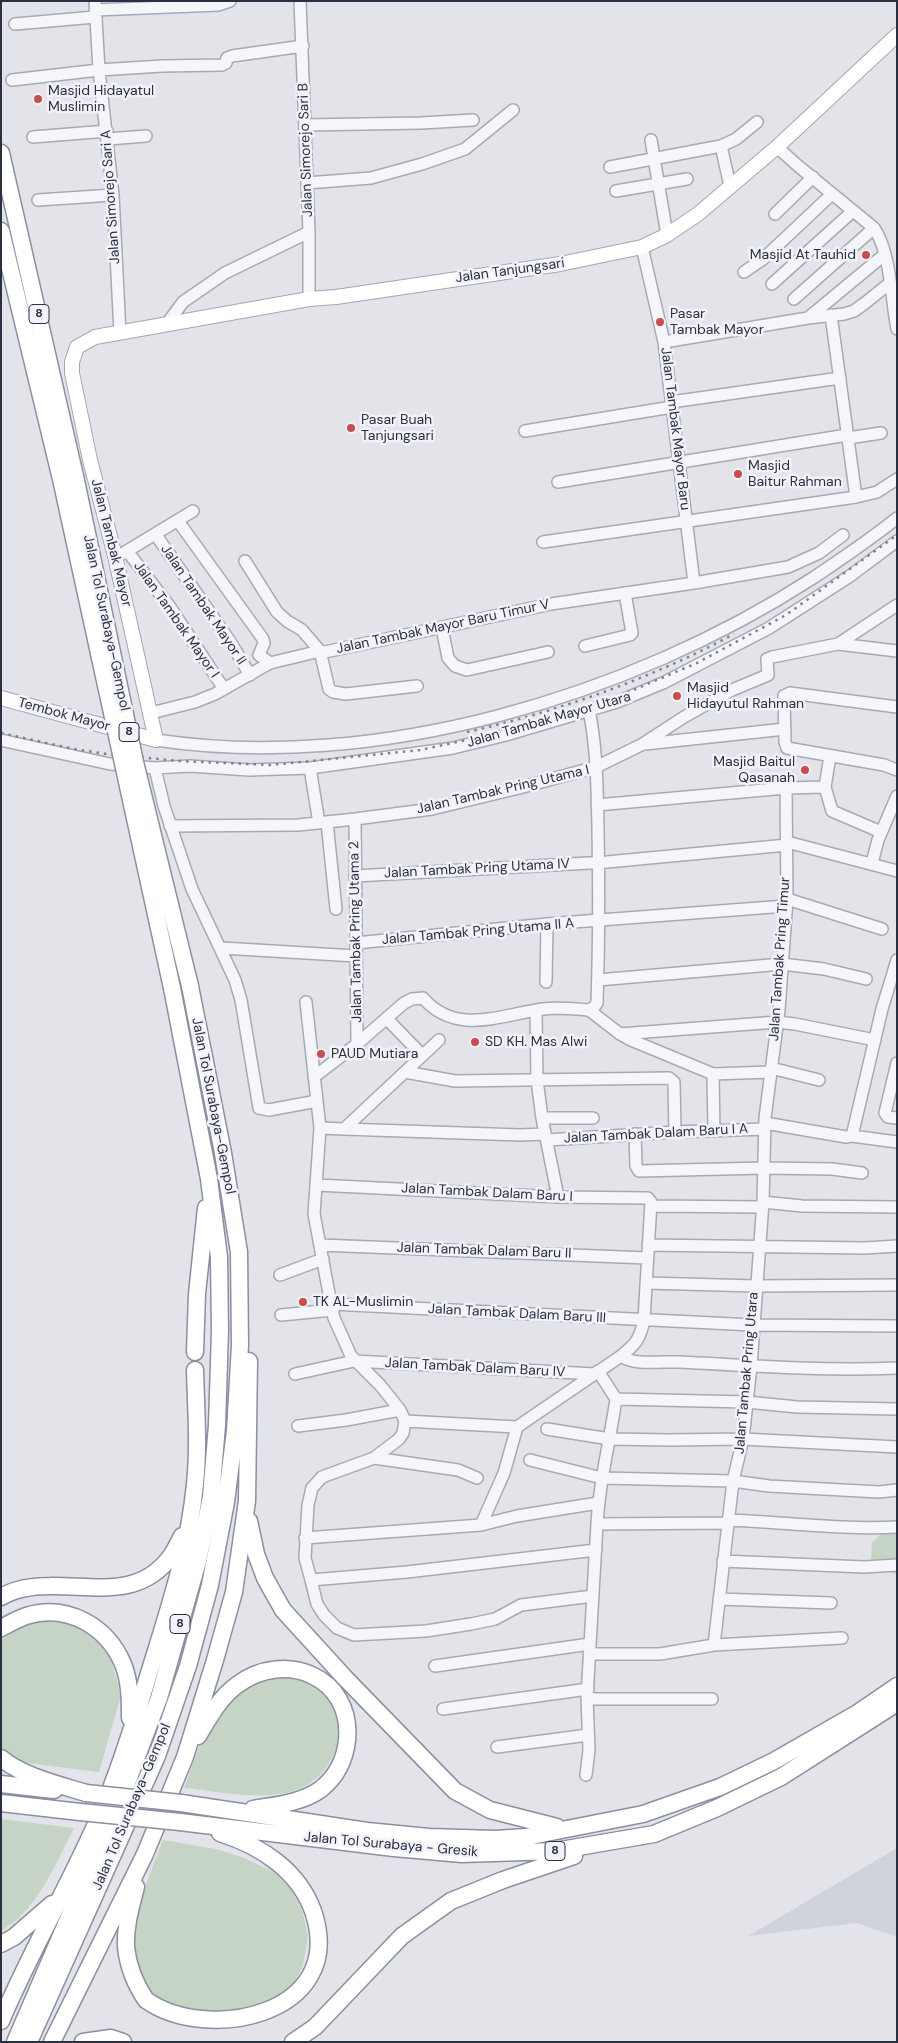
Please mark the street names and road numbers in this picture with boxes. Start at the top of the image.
street label: Jalan Simorejo Sari B [295,83,317,217]
street label: Jalan Simorejo Sari A [98,129,124,265]
street label: Jalan Tanjungsari [454,255,566,287]
road number: 8 [29,304,49,324]
street label: Jalan Tambak Mayor Baru [657,347,693,511]
street label: Jalan Tambak Mayor [87,477,135,609]
street label: Jalan Tol Surabaya–Gempol [79,533,133,713]
street label: Jalan Tambak Mayor II [157,542,249,668]
street label: Jalan Tambak Mayor I [130,559,222,681]
street label: Jalan Tambak Mayor Baru Timur V [335,596,551,658]
street label: Jalan Tambak Mayor Utara [465,689,633,751]
street label: Tembok Mayor [16,695,112,735]
road number: 8 [119,722,139,742]
street label: Jalan Tambak Pring Utama I [415,762,591,818]
street label: Jalan Tambak Pring Utama 2 [346,841,366,1023]
street label: Jalan Tambak Pring Utama IV [384,856,570,882]
street label: Jalan Tambak Pring Timur [766,876,794,1042]
street label: Jalan Tambak Pring Utama II A [381,915,575,949]
street label: Jalan Tol Surabaya–Gempol [188,1016,238,1196]
street label: Jalan Tambak Dalam Baru I A [563,1121,749,1147]
street label: Jalan Tambak Dalam Baru I [401,1180,573,1206]
street label: Jalan Tambak Dalam Baru II [396,1240,572,1262]
street label: Jalan Tambak Pring Utara [732,1291,762,1455]
street label: Jalan Tambak Dalam Baru III [428,1301,606,1327]
street label: Jalan Tambak Dalam Baru IV [384,1355,566,1381]
road number: 8 [170,1615,190,1634]
street label: Jalan Tol Surabaya–Gempol [89,1721,175,1893]
street label: Jalan Tol Surabaya - Gresik [303,1829,479,1861]
road number: 8 [545,1842,565,1860]

